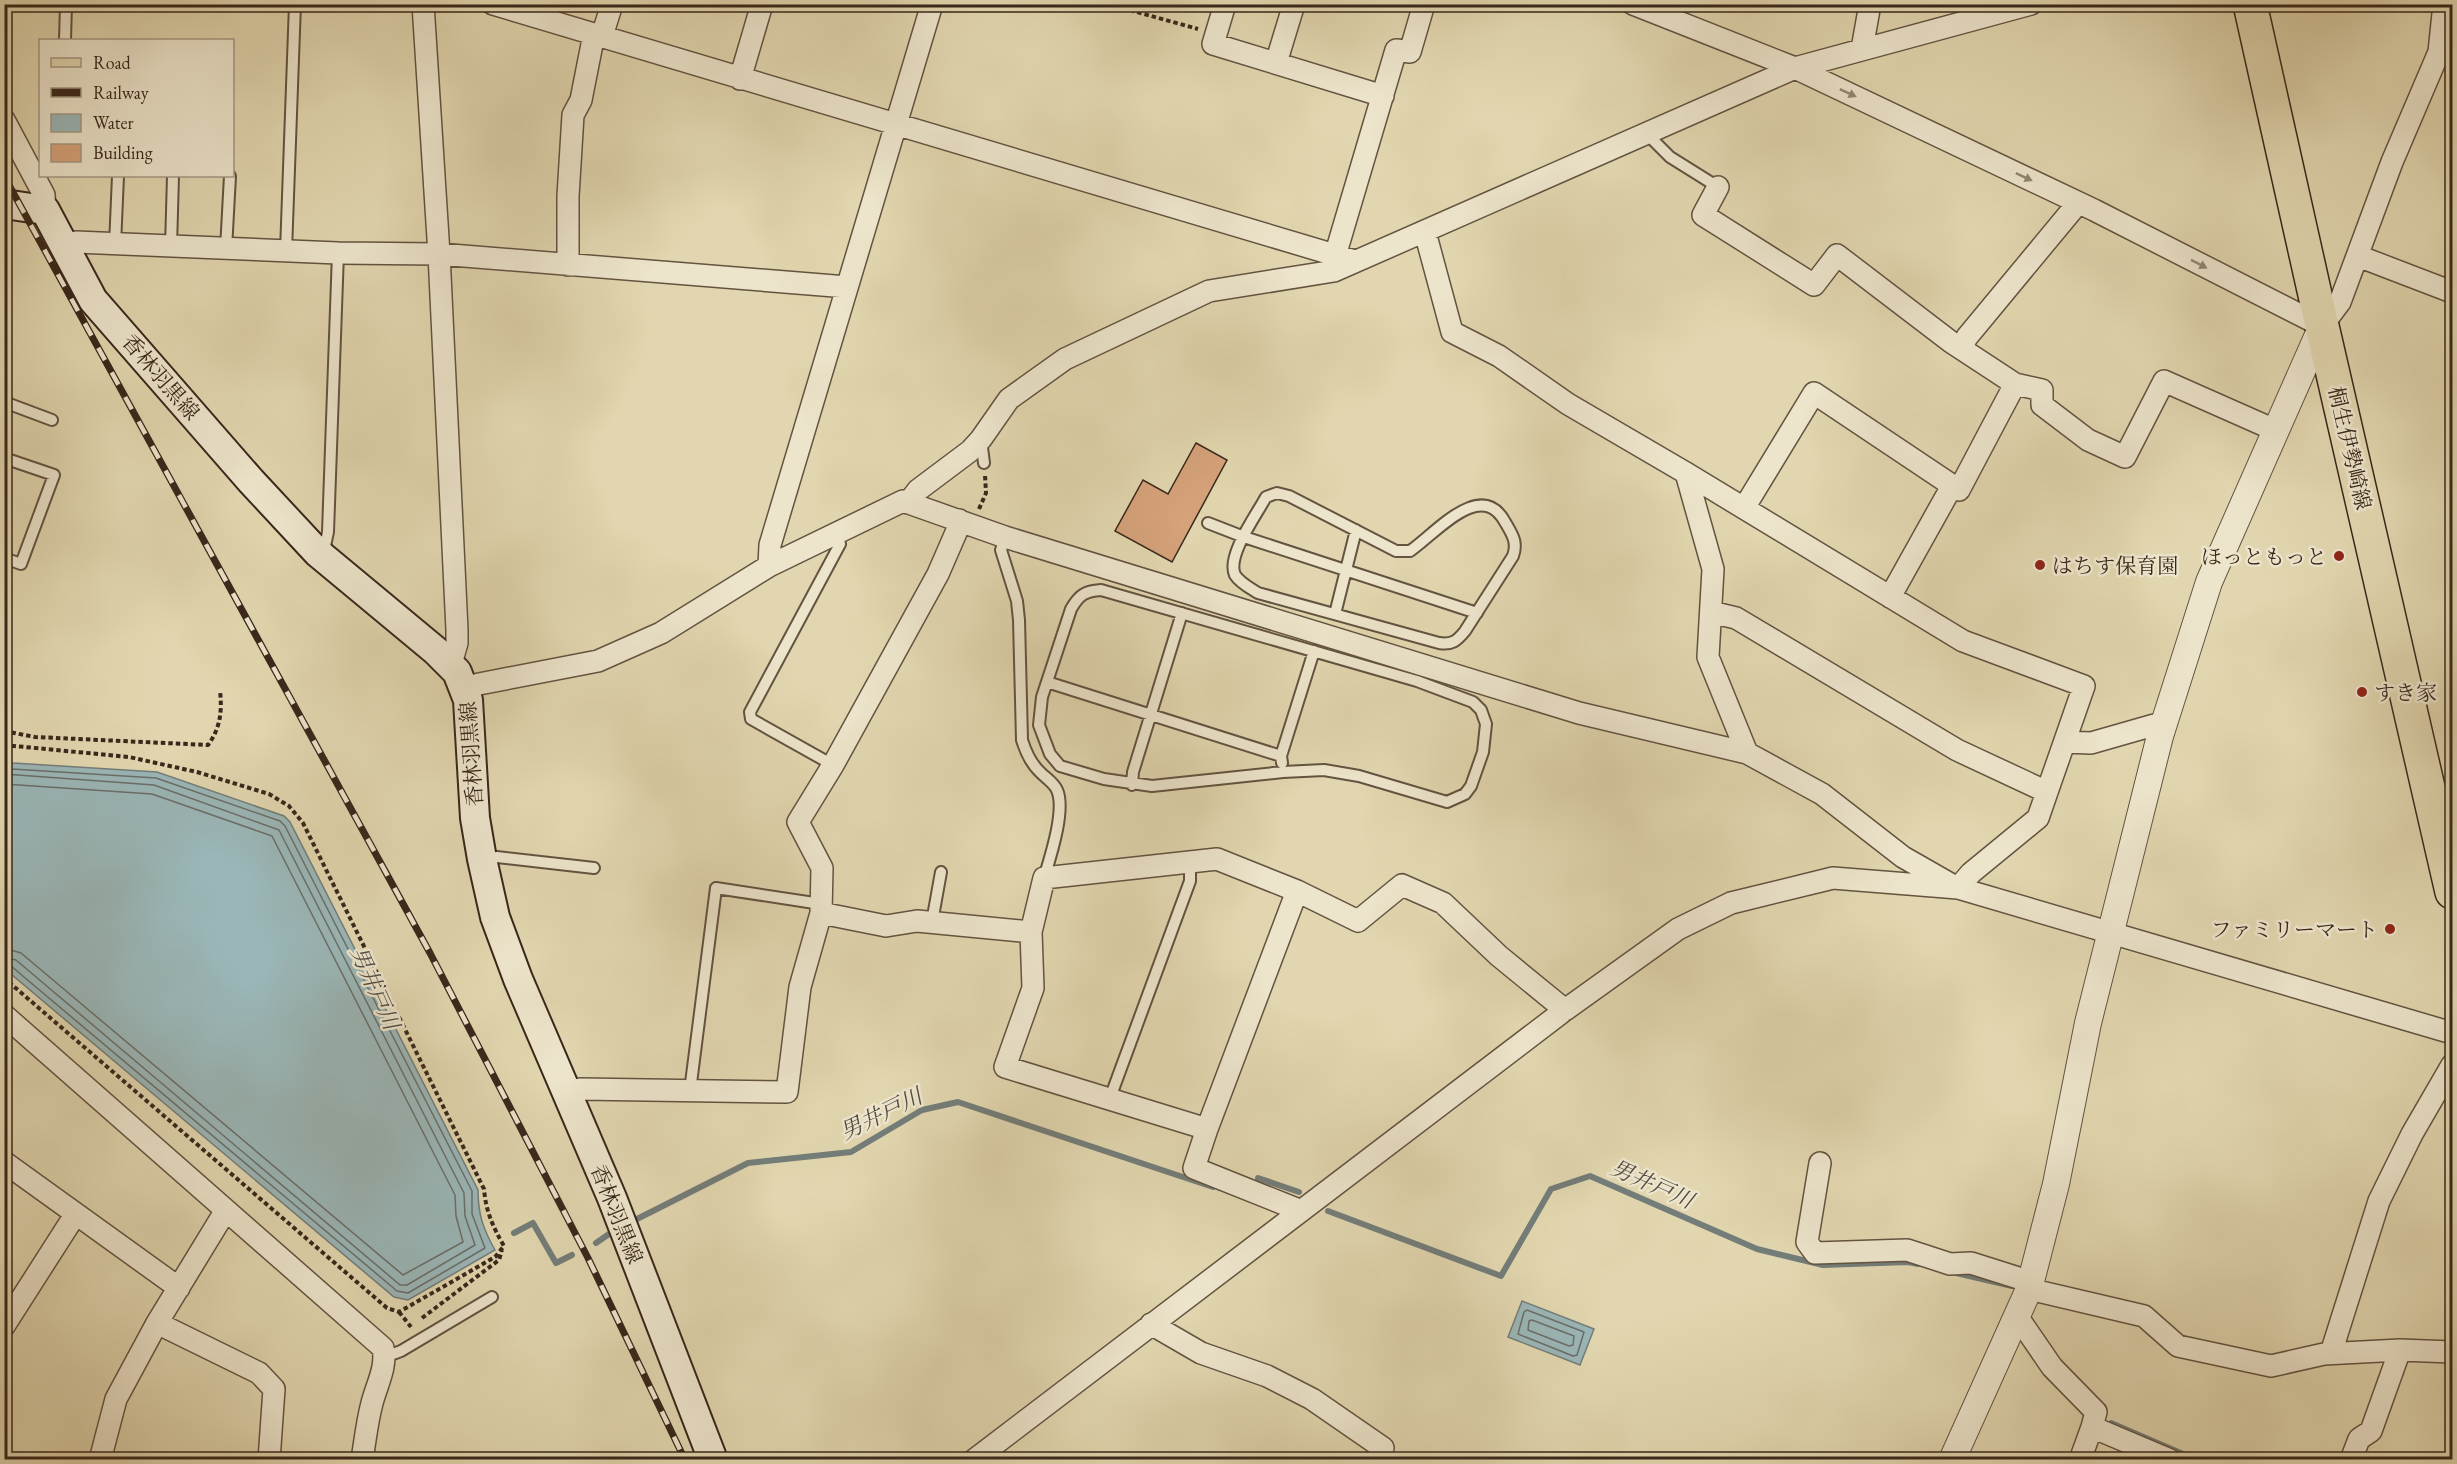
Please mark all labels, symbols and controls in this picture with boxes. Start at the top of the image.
legend [39,39,234,177]
text: Road [93,51,132,74]
text: Railway [93,81,149,104]
one-way arrow [1840,89,1857,98]
text: Water [93,111,134,134]
text: Building [93,141,153,164]
one-way arrow [2016,173,2033,182]
one-way arrow [2190,258,2208,268]
street label: 香林羽黒線 [116,329,206,425]
street label: 桐生伊勢崎線 [2323,384,2377,512]
place label: ほっともっと [2201,543,2327,570]
marker: ほっともっと [2332,549,2346,563]
place label: はちす保育園 [2052,552,2178,579]
marker: はちす保育園 [2033,558,2047,572]
place label: すき家 [2374,679,2437,706]
marker: すき家 [2355,685,2369,699]
street label: 香林羽黒線 [454,701,488,807]
place label: ファミリーマート [2210,916,2378,943]
marker: ファミリーマート [2383,922,2397,936]
water label: 男井戸川 [344,942,407,1036]
water label: 男井戸川 [835,1081,929,1146]
water label: 男井戸川 [1606,1153,1700,1216]
street label: 香林羽黒線 [585,1160,649,1268]

